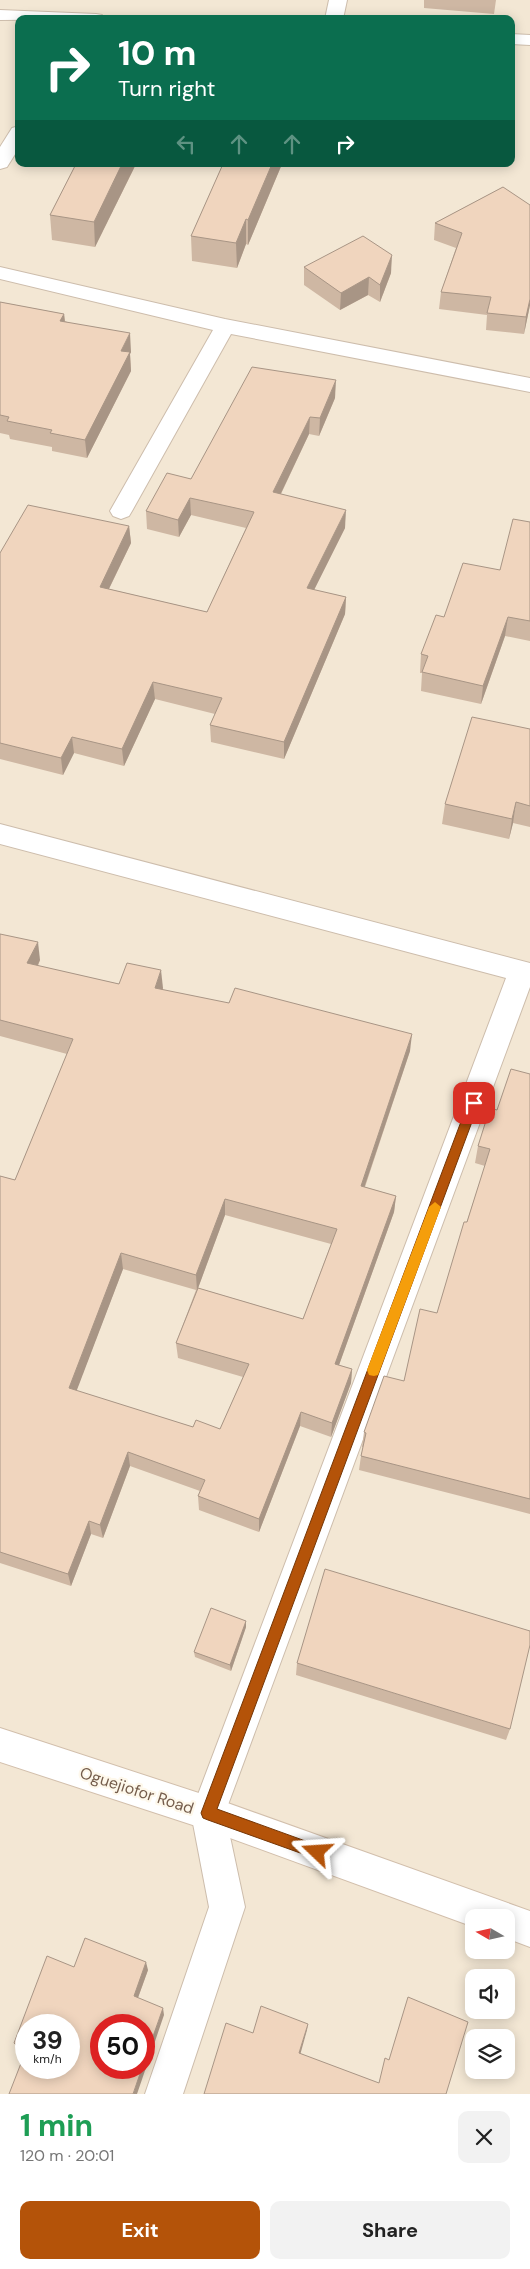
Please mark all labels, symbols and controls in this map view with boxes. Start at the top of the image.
text: 10 m [118,30,197,76]
icon: right [35,35,100,100]
text: Turn right [118,74,215,103]
icon: left [172,130,200,158]
icon: ahead [225,130,253,158]
icon: ahead [278,130,306,158]
icon: right [331,130,359,158]
pin [453,1082,495,1124]
icon: arrive [460,1089,488,1117]
street label: Oguejiofor Road [77,1762,197,1819]
position arrow [290,1825,342,1877]
north arrow [465,1909,515,1959]
map controls [465,1909,515,2079]
button: sound [465,1969,515,2019]
speed limit sign: 50 [90,2014,155,2079]
text: 39 [32,2024,63,2057]
button: layers [465,2029,515,2079]
text: km/h [33,2051,62,2067]
text: 1 min [20,2106,93,2145]
button: close [458,2111,510,2163]
text: 120 m · 20:01 [20,2145,114,2166]
button: Exit [20,2201,260,2259]
button: Share [270,2201,510,2259]

